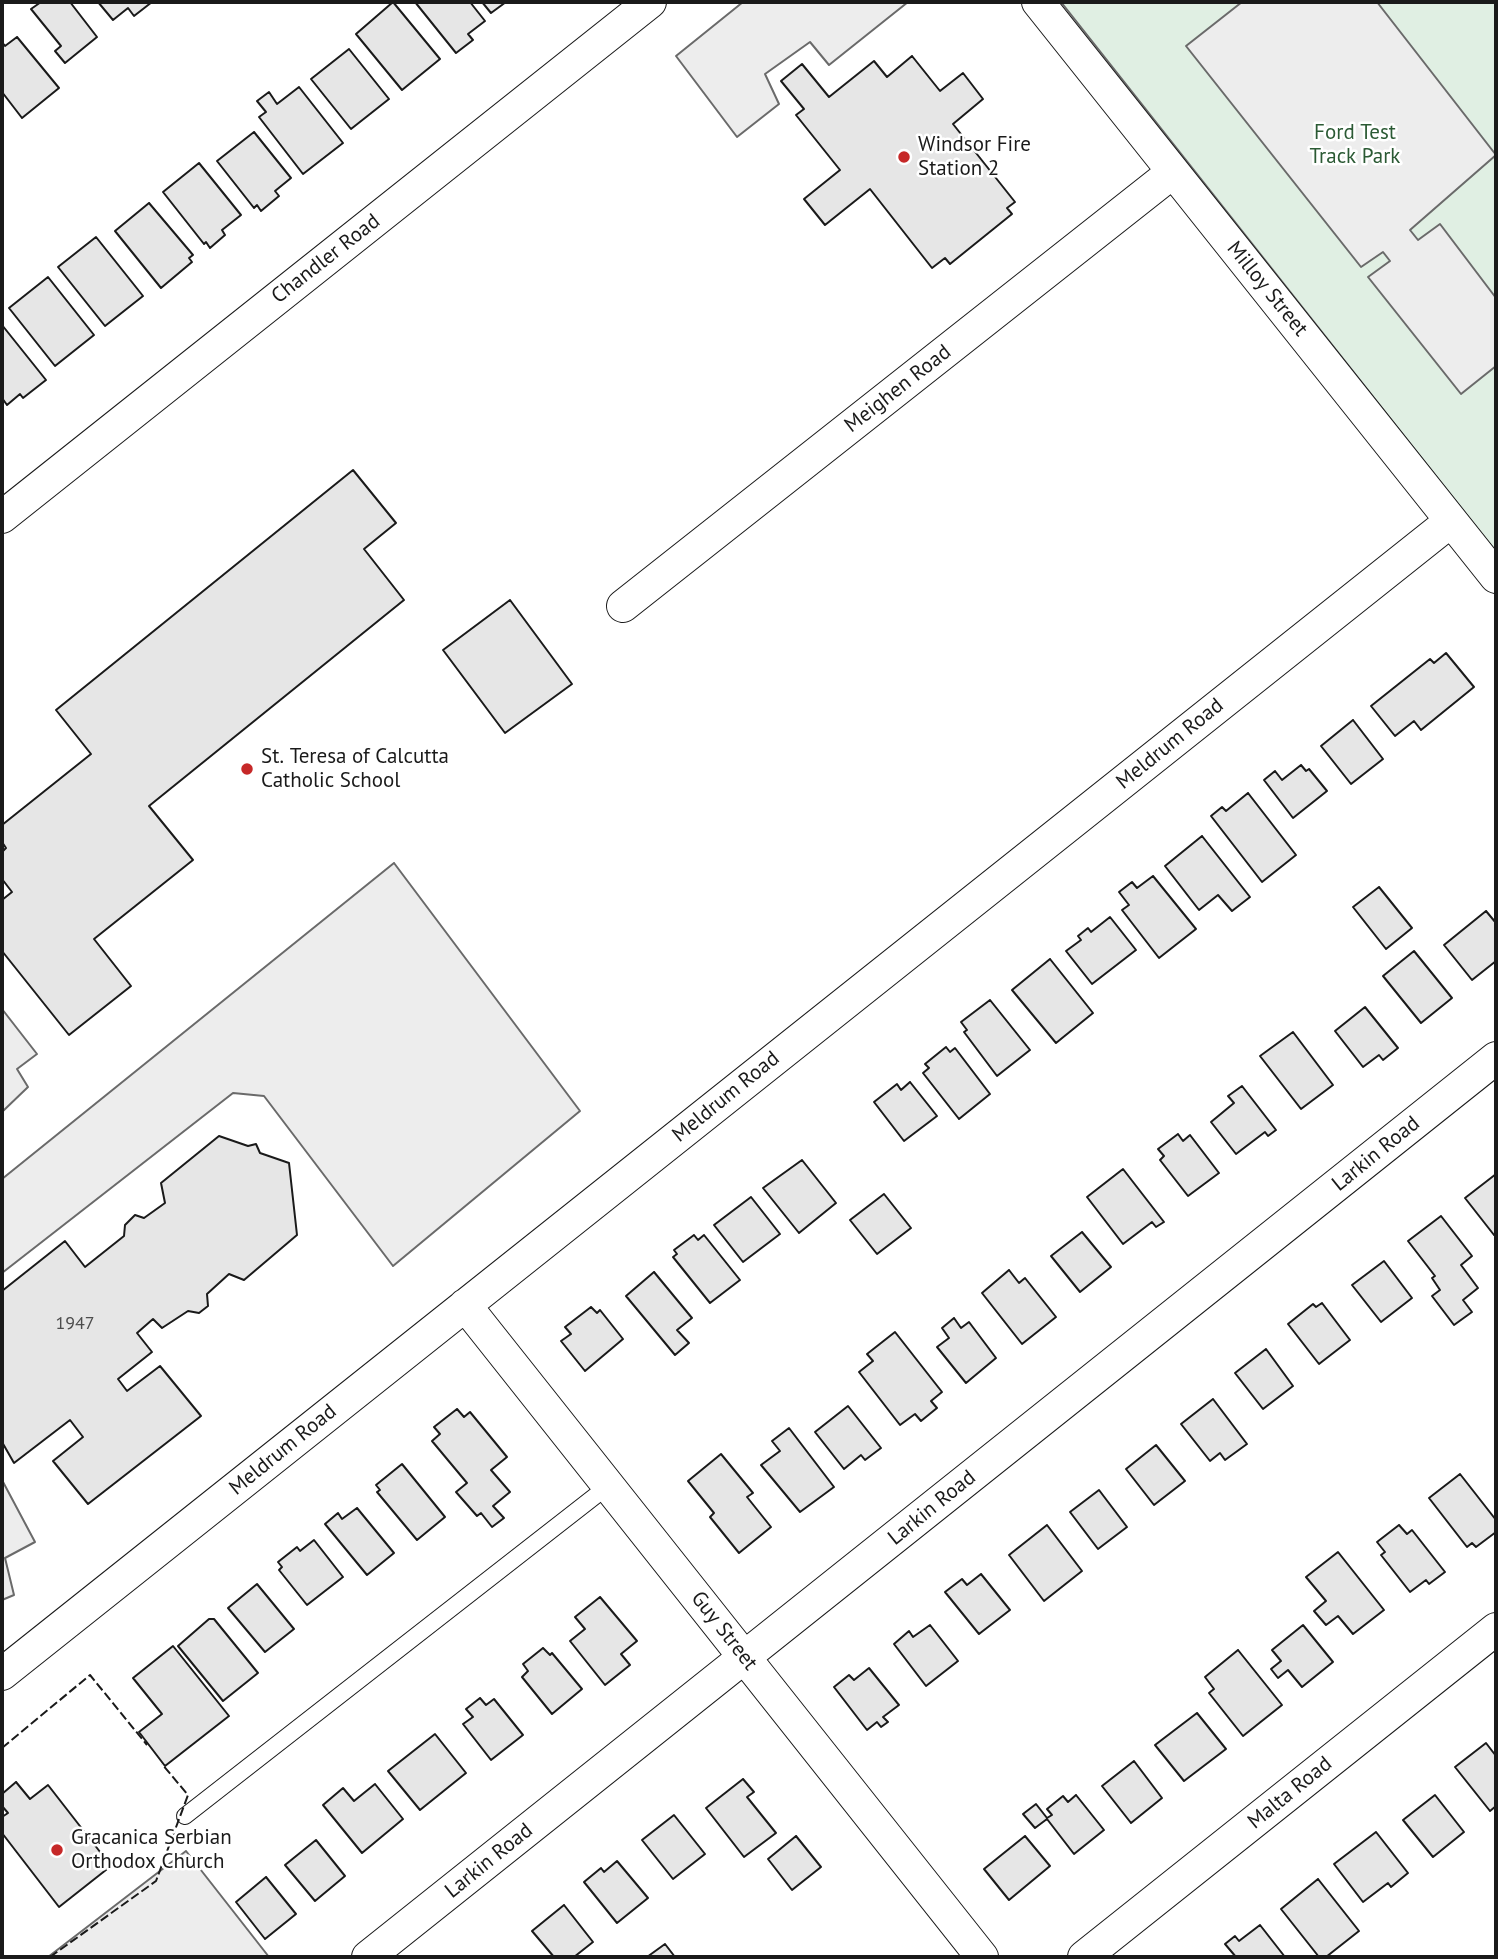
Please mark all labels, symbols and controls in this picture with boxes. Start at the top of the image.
park label: Ford Test Track Park [1310,120,1400,170]
place label: Windsor Fire Station 2 [918,132,1031,182]
marker: Windsor Fire Station 2 [896,149,912,165]
street label: Chandler Road [267,209,385,309]
street label: Milloy Street [1221,237,1313,341]
street label: Meighen Road [840,340,956,438]
street label: Meldrum Road [1111,693,1229,795]
place label: St. Teresa of Calcutta Catholic School [261,744,449,794]
marker: St. Teresa of Calcutta Catholic School [239,761,255,777]
street label: Meldrum Road [667,1046,785,1148]
street label: Larkin Road [1327,1111,1425,1197]
house number: 1947 [55,1313,95,1335]
street label: Meldrum Road [224,1399,342,1501]
street label: Larkin Road [883,1465,981,1551]
street label: Guy Street [685,1587,763,1675]
street label: Malta Road [1243,1752,1337,1834]
street label: Larkin Road [440,1818,538,1904]
place label: Gracanica Serbian Orthodox Church [71,1825,232,1875]
marker: Gracanica Serbian Orthodox Church [49,1842,65,1858]

